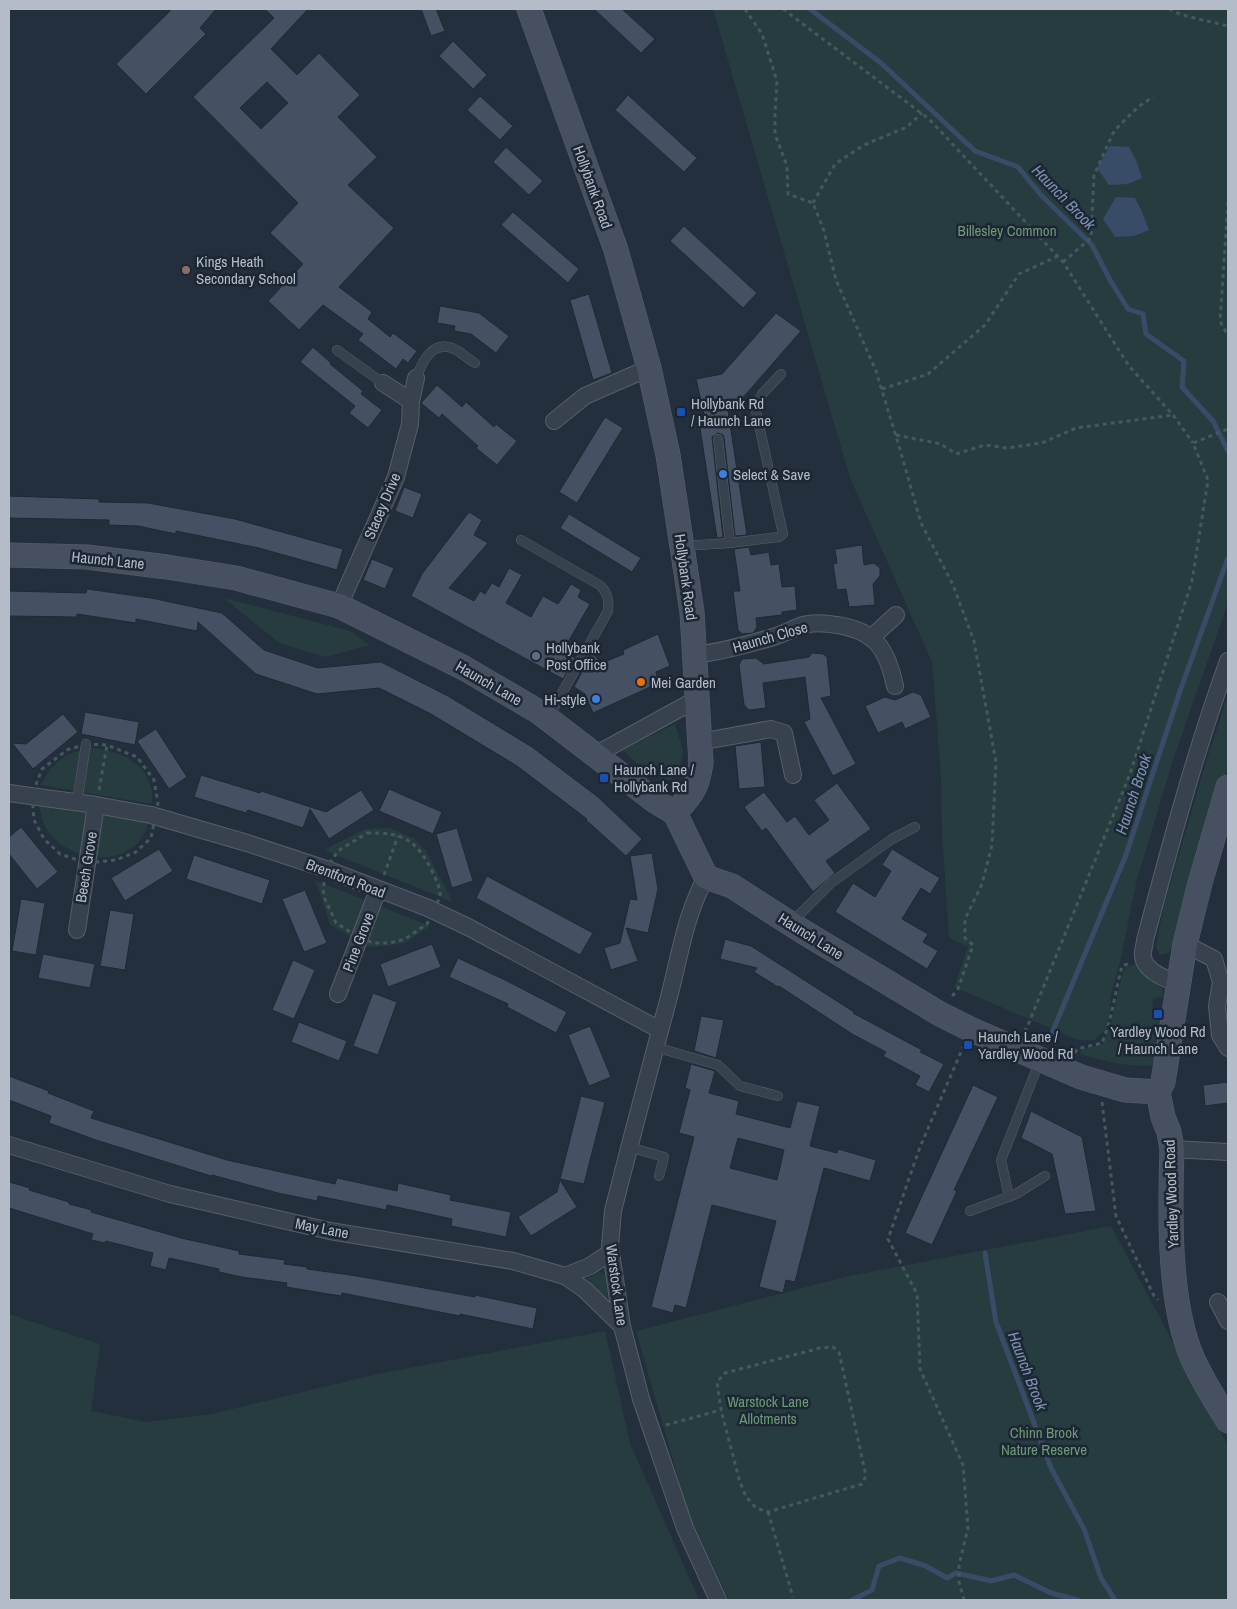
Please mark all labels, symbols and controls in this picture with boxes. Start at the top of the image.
street label: Hollybank Road [568,143,618,231]
water label: Haunch Brook [1027,159,1101,235]
park label: Billesley Common [957,220,1057,241]
place label: Kings Heath Secondary School [196,251,296,289]
marker: Kings Heath Secondary School [180,264,192,276]
place label: Hollybank Rd / Haunch Lane [691,393,771,431]
marker: Hollybank Rd / Haunch Lane [675,406,687,418]
place label: Select & Save [733,464,810,485]
marker: Select & Save [717,468,729,480]
street label: Stacey Drive [359,469,405,543]
street label: Hollybank Road [670,533,702,621]
street label: Haunch Lane [71,546,146,574]
street label: Haunch Close [730,616,810,658]
place label: Hollybank Post Office [546,637,607,675]
marker: Hollybank Post Office [530,650,542,662]
street label: Haunch Lane [452,656,526,710]
place label: Mei Garden [651,672,716,693]
marker: Mei Garden [635,676,647,688]
place label: Hi-style [544,689,586,710]
marker: Hi-style [590,693,602,705]
water label: Haunch Brook [1110,751,1156,837]
place label: Haunch Lane / Hollybank Rd [614,759,695,797]
marker: Haunch Lane / Hollybank Rd [598,772,610,784]
street label: Beech Grove [70,830,102,904]
street label: Brentford Road [303,853,389,903]
street label: Haunch Lane [774,908,848,964]
street label: Pine Grove [337,909,379,975]
marker: Yardley Wood Rd / Haunch Lane [1152,1008,1164,1020]
place label: Yardley Wood Rd / Haunch Lane [1110,1021,1206,1059]
place label: Haunch Lane / Yardley Wood Rd [978,1026,1073,1064]
marker: Haunch Lane / Yardley Wood Rd [962,1039,974,1051]
street label: Yardley Wood Road [1159,1139,1183,1249]
street label: May Lane [293,1213,351,1243]
street label: Warstock Lane [601,1243,633,1327]
water label: Haunch Brook [1003,1328,1053,1414]
park label: Warstock Lane Allotments [727,1391,809,1429]
park label: Chinn Brook Nature Reserve [1001,1422,1087,1460]

